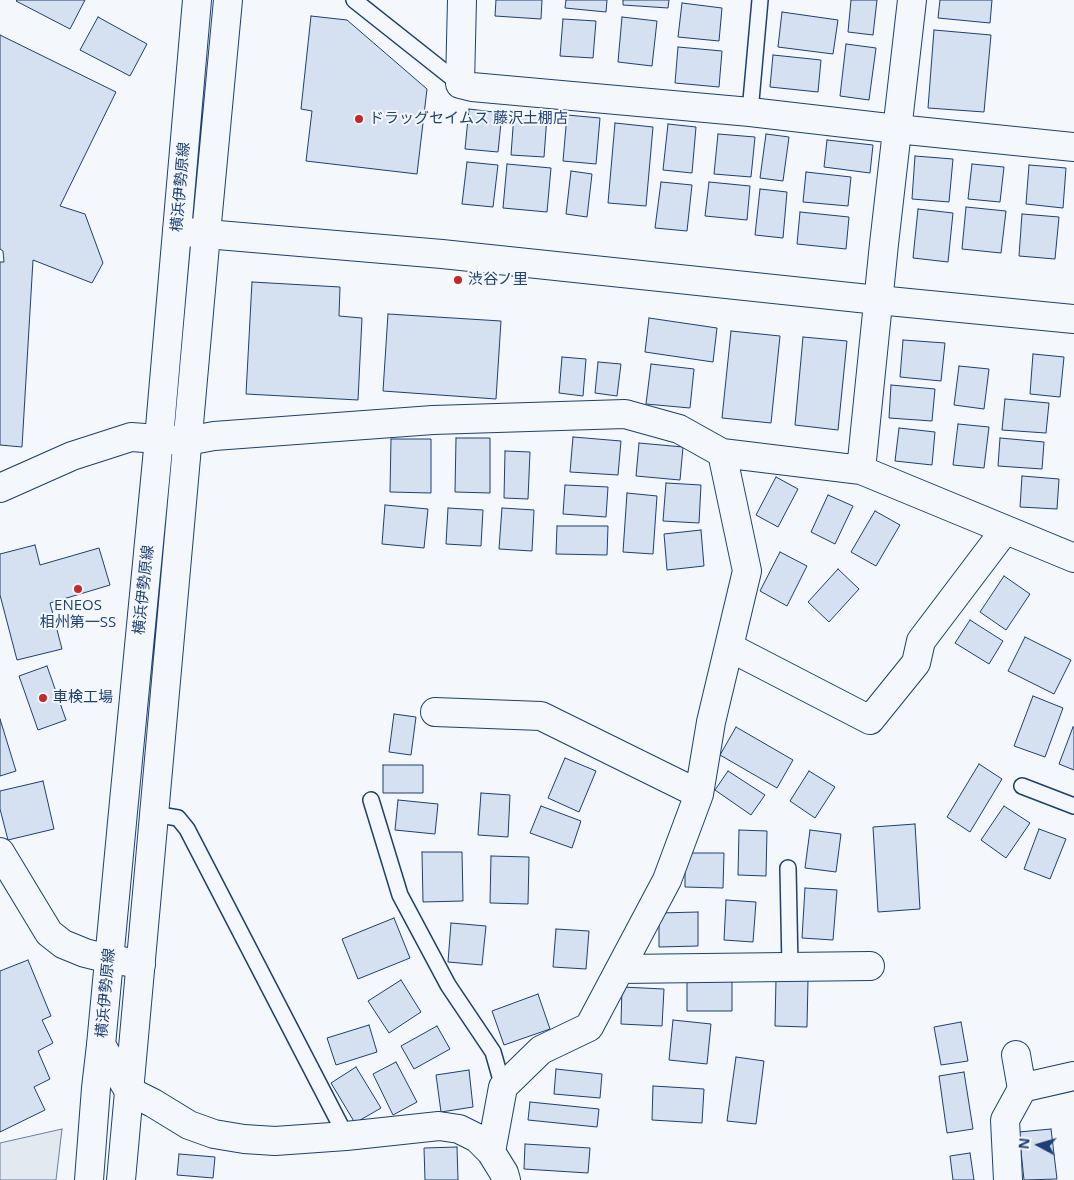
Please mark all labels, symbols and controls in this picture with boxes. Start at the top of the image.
place label: ドラッグセイムス 藤沢土棚店 [369,110,568,128]
marker: ドラッグセイムス 藤沢土棚店 [353,113,365,125]
street label: 横浜伊勢原線 [168,141,194,233]
place label: 渋谷ノ里 [468,271,528,289]
marker: 渋谷ノ里 [452,274,464,286]
street label: 横浜伊勢原線 [130,544,158,636]
marker: ENEOS 相州第一SS [72,583,84,595]
place label: ENEOS 相州第一SS [40,597,116,632]
place label: 車検工場 [53,689,113,707]
marker: 車検工場 [37,692,49,704]
street label: 横浜伊勢原線 [93,947,119,1039]
north arrow [1014,1120,1064,1170]
text: N [1014,1137,1034,1150]

